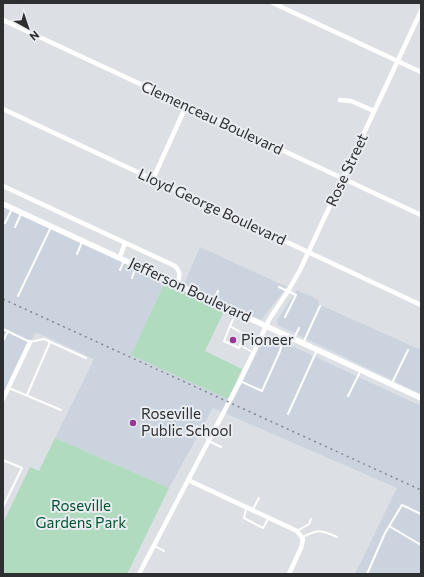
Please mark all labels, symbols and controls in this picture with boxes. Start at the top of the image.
north arrow [8,8,48,48]
text: N [27,28,42,44]
street label: Clemenceau Boulevard [139,76,286,158]
street label: Rose Street [321,130,371,209]
street label: Lloyd George Boulevard [136,164,289,248]
street label: Jefferson Boulevard [127,253,254,325]
place label: Pioneer [241,330,294,348]
marker: Pioneer [228,335,238,345]
place label: Roseville Public School [141,404,232,439]
marker: Roseville Public School [128,418,138,428]
park label: Roseville Gardens Park [36,496,126,531]

